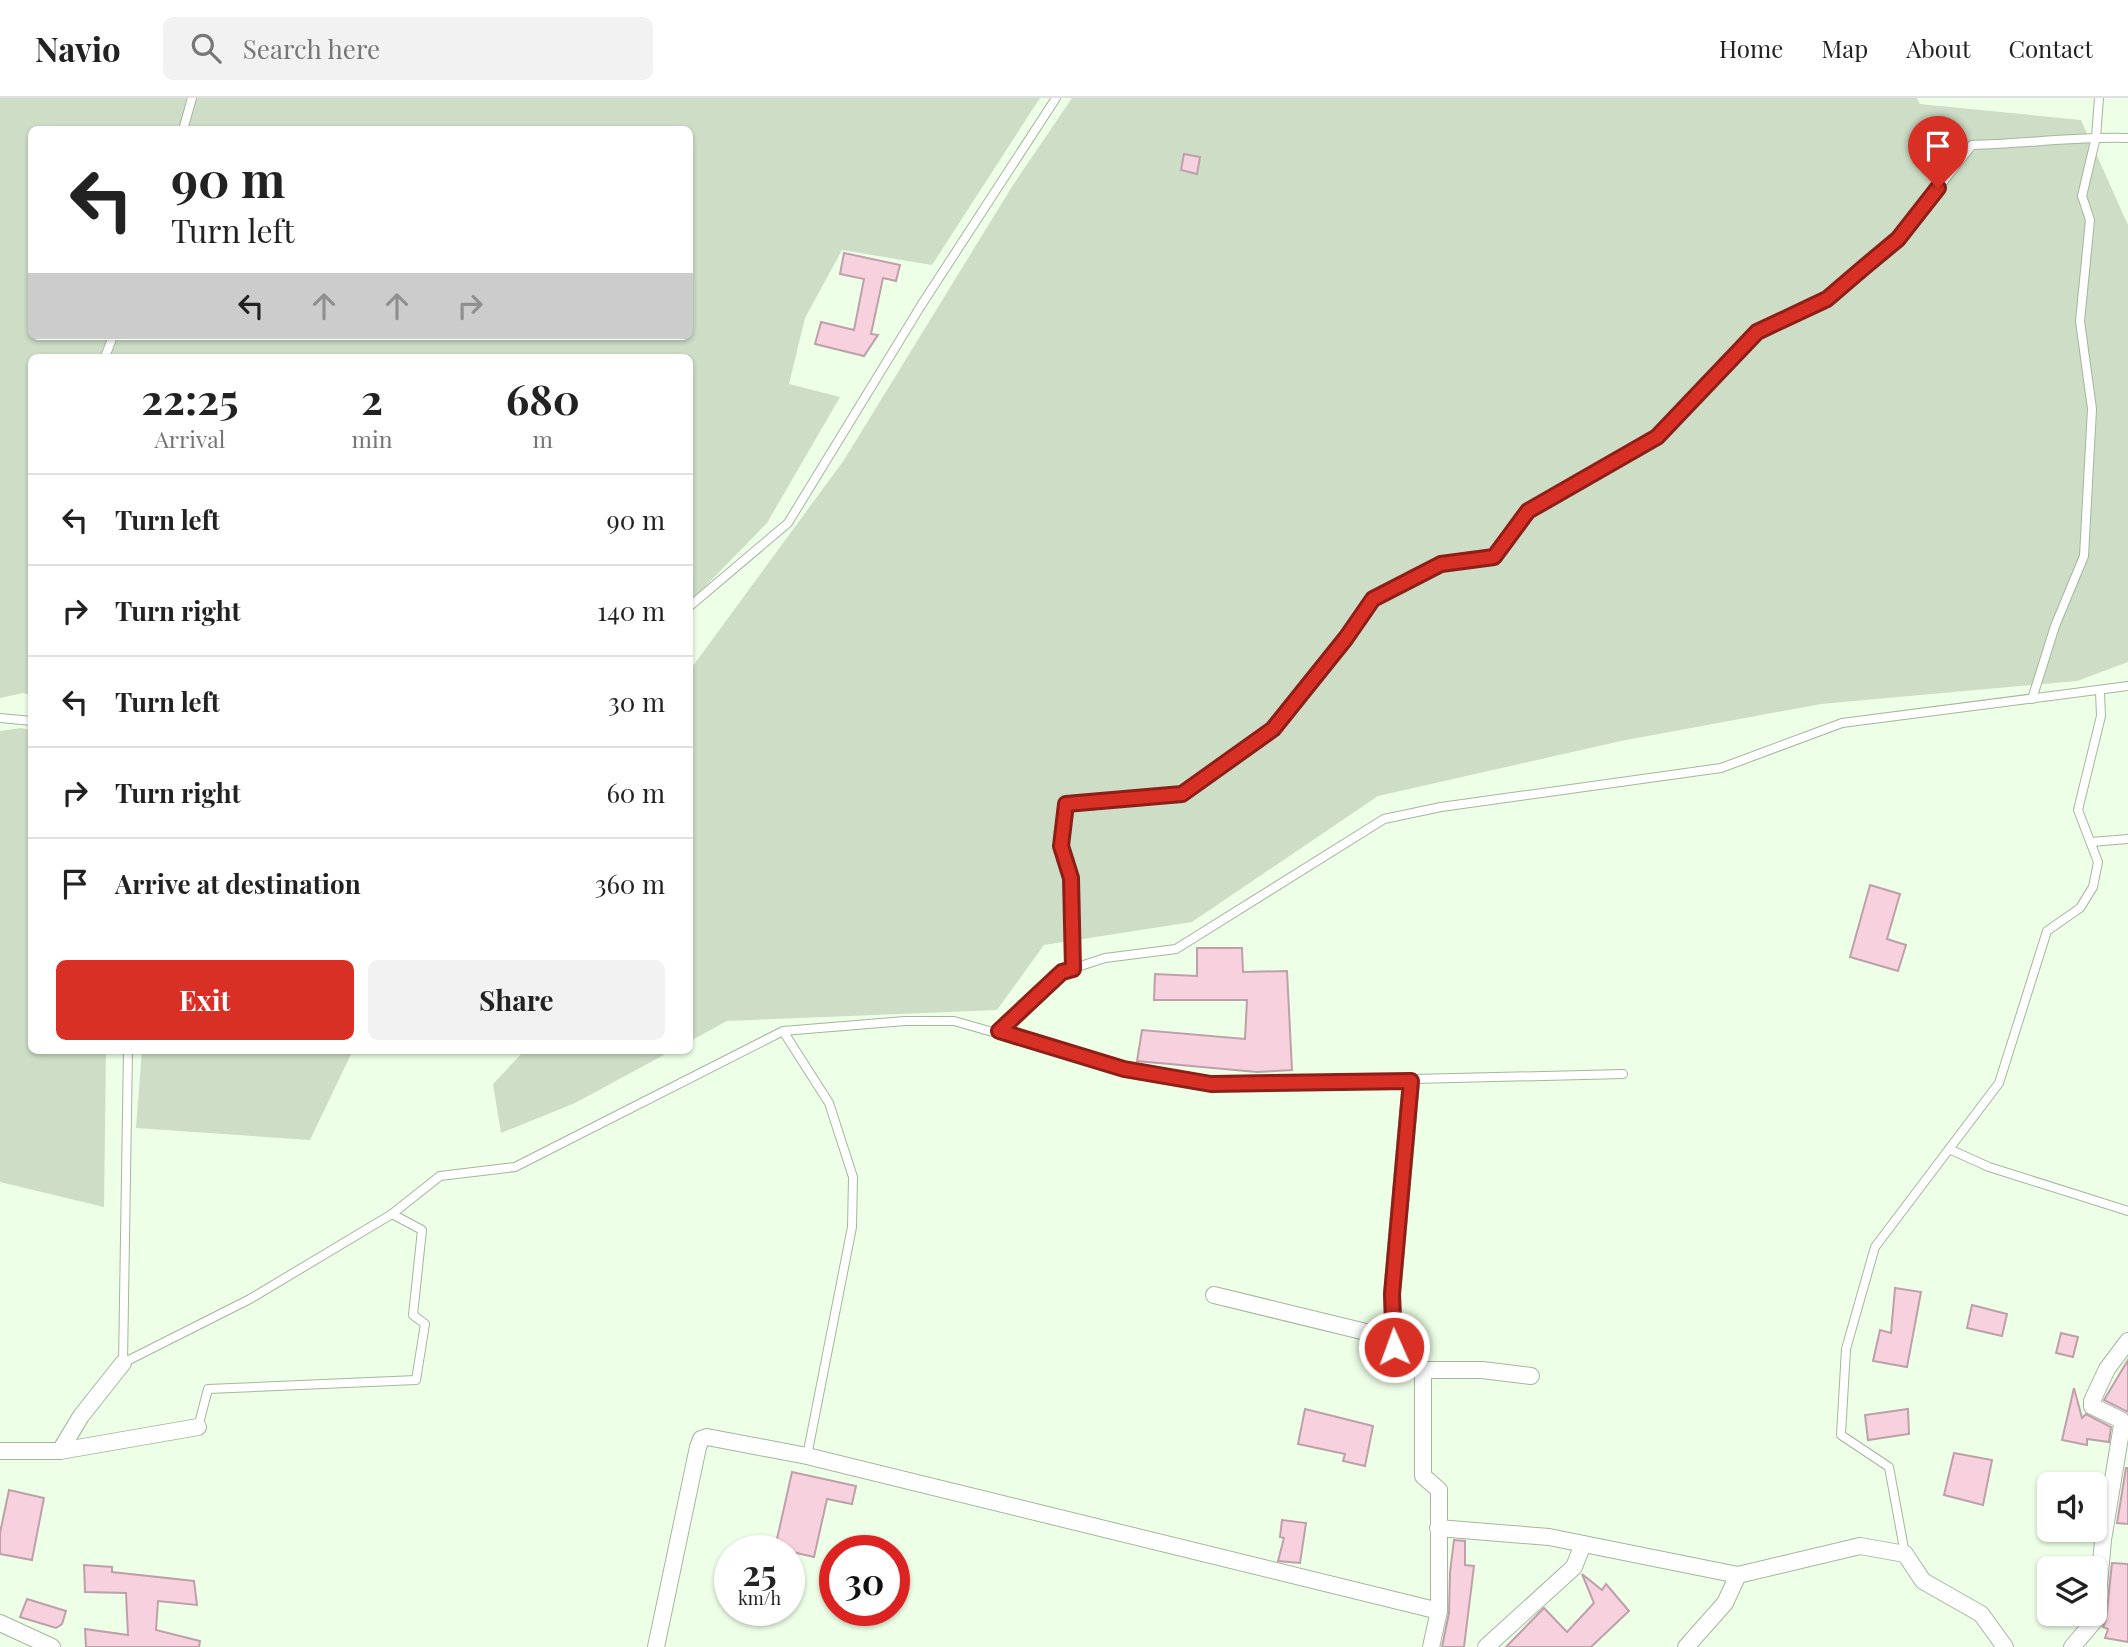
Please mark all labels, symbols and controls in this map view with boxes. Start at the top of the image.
search box [163,17,653,80]
text: Navio [35,26,121,70]
icon: search [187,29,225,67]
text: Search here [243,31,380,66]
text: Home [1719,32,1783,64]
text: Map [1821,32,1868,64]
text: About [1906,32,1970,64]
text: Contact [2008,32,2093,64]
pin [1908,116,1968,188]
icon: arrive [1919,127,1957,165]
text: 90 m [171,145,285,210]
icon: left [56,154,147,245]
text: Turn left [171,208,295,251]
icon: left [232,287,270,325]
icon: ahead [305,287,343,325]
icon: ahead [378,287,416,325]
icon: right [451,287,489,325]
text: 22:25 [141,370,238,426]
text: 2 [361,370,383,426]
text: 680 [506,370,580,426]
text: Arrival [154,423,225,454]
text: min [352,423,393,454]
text: m [533,423,553,454]
icon: left [56,501,94,539]
text: Turn left [115,502,220,537]
text: 90 m [607,502,665,537]
icon: right [56,592,94,630]
text: Turn right [115,593,241,628]
text: 140 m [597,593,665,628]
icon: left [56,683,94,721]
text: Turn left [115,684,220,719]
text: 30 m [608,684,665,719]
icon: right [56,774,94,812]
text: Turn right [115,775,241,810]
text: 60 m [606,775,665,810]
icon: arrive [56,865,94,903]
text: Arrive at destination [115,866,361,901]
text: 360 m [595,866,665,901]
button: Exit [56,960,354,1040]
button: Share [368,960,665,1040]
position arrow [1357,1310,1431,1384]
map controls [2037,1472,2107,1626]
button: sound [2037,1472,2107,1542]
speed limit sign: 30 [819,1535,910,1626]
text: 25 [742,1548,777,1595]
button: layers [2037,1556,2107,1626]
text: km/h [738,1586,781,1610]

